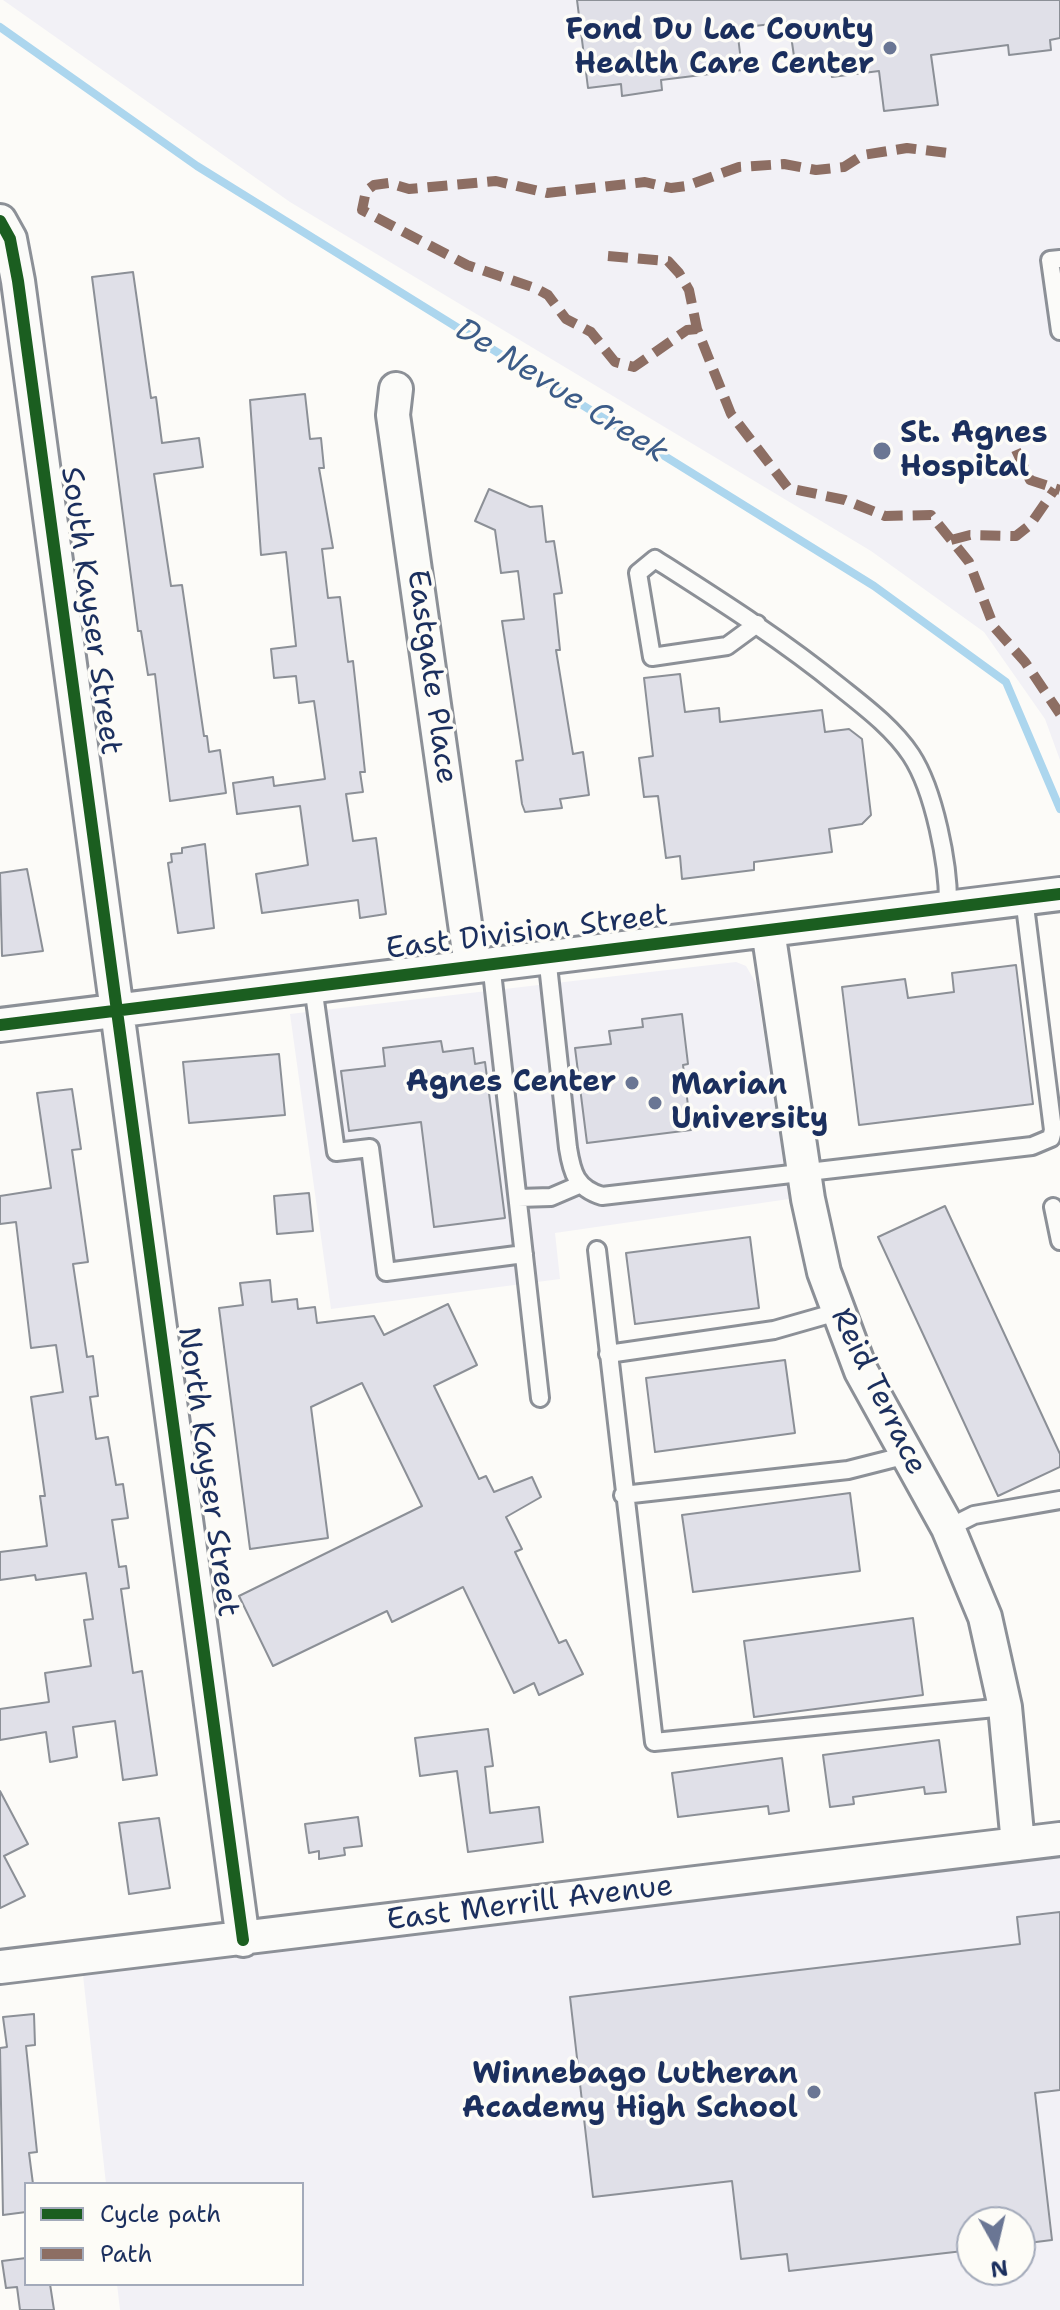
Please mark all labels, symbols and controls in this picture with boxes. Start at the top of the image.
place label: Fond Du Lac County Health Care Center [565,13,874,84]
marker: Fond Du Lac County Health Care Center [881,39,899,57]
water label: De Nevue Creek [448,311,674,473]
place label: St. Agnes Hospital [900,416,1048,486]
marker: St. Agnes Hospital [871,440,893,462]
street label: South Kayser Street [52,465,128,757]
street label: Eastgate Place [398,568,464,786]
street label: East Division Street [384,898,670,968]
place label: Agnes Center [406,1065,616,1101]
place label: Marian University [671,1068,828,1138]
marker: Agnes Center [623,1074,641,1092]
marker: Marian University [646,1094,664,1112]
street label: Reid Terrace [822,1303,934,1481]
street label: North Kayser Street [169,1325,245,1619]
street label: East Merrill Avenue [385,1869,675,1939]
place label: Winnebago Lutheran Academy High School [462,2057,798,2128]
marker: Winnebago Lutheran Academy High School [805,2083,823,2101]
legend [24,2182,304,2286]
text: Cycle path [100,2198,221,2230]
north arrow [956,2206,1036,2286]
text: Path [100,2238,152,2270]
text: N [988,2253,1010,2284]

